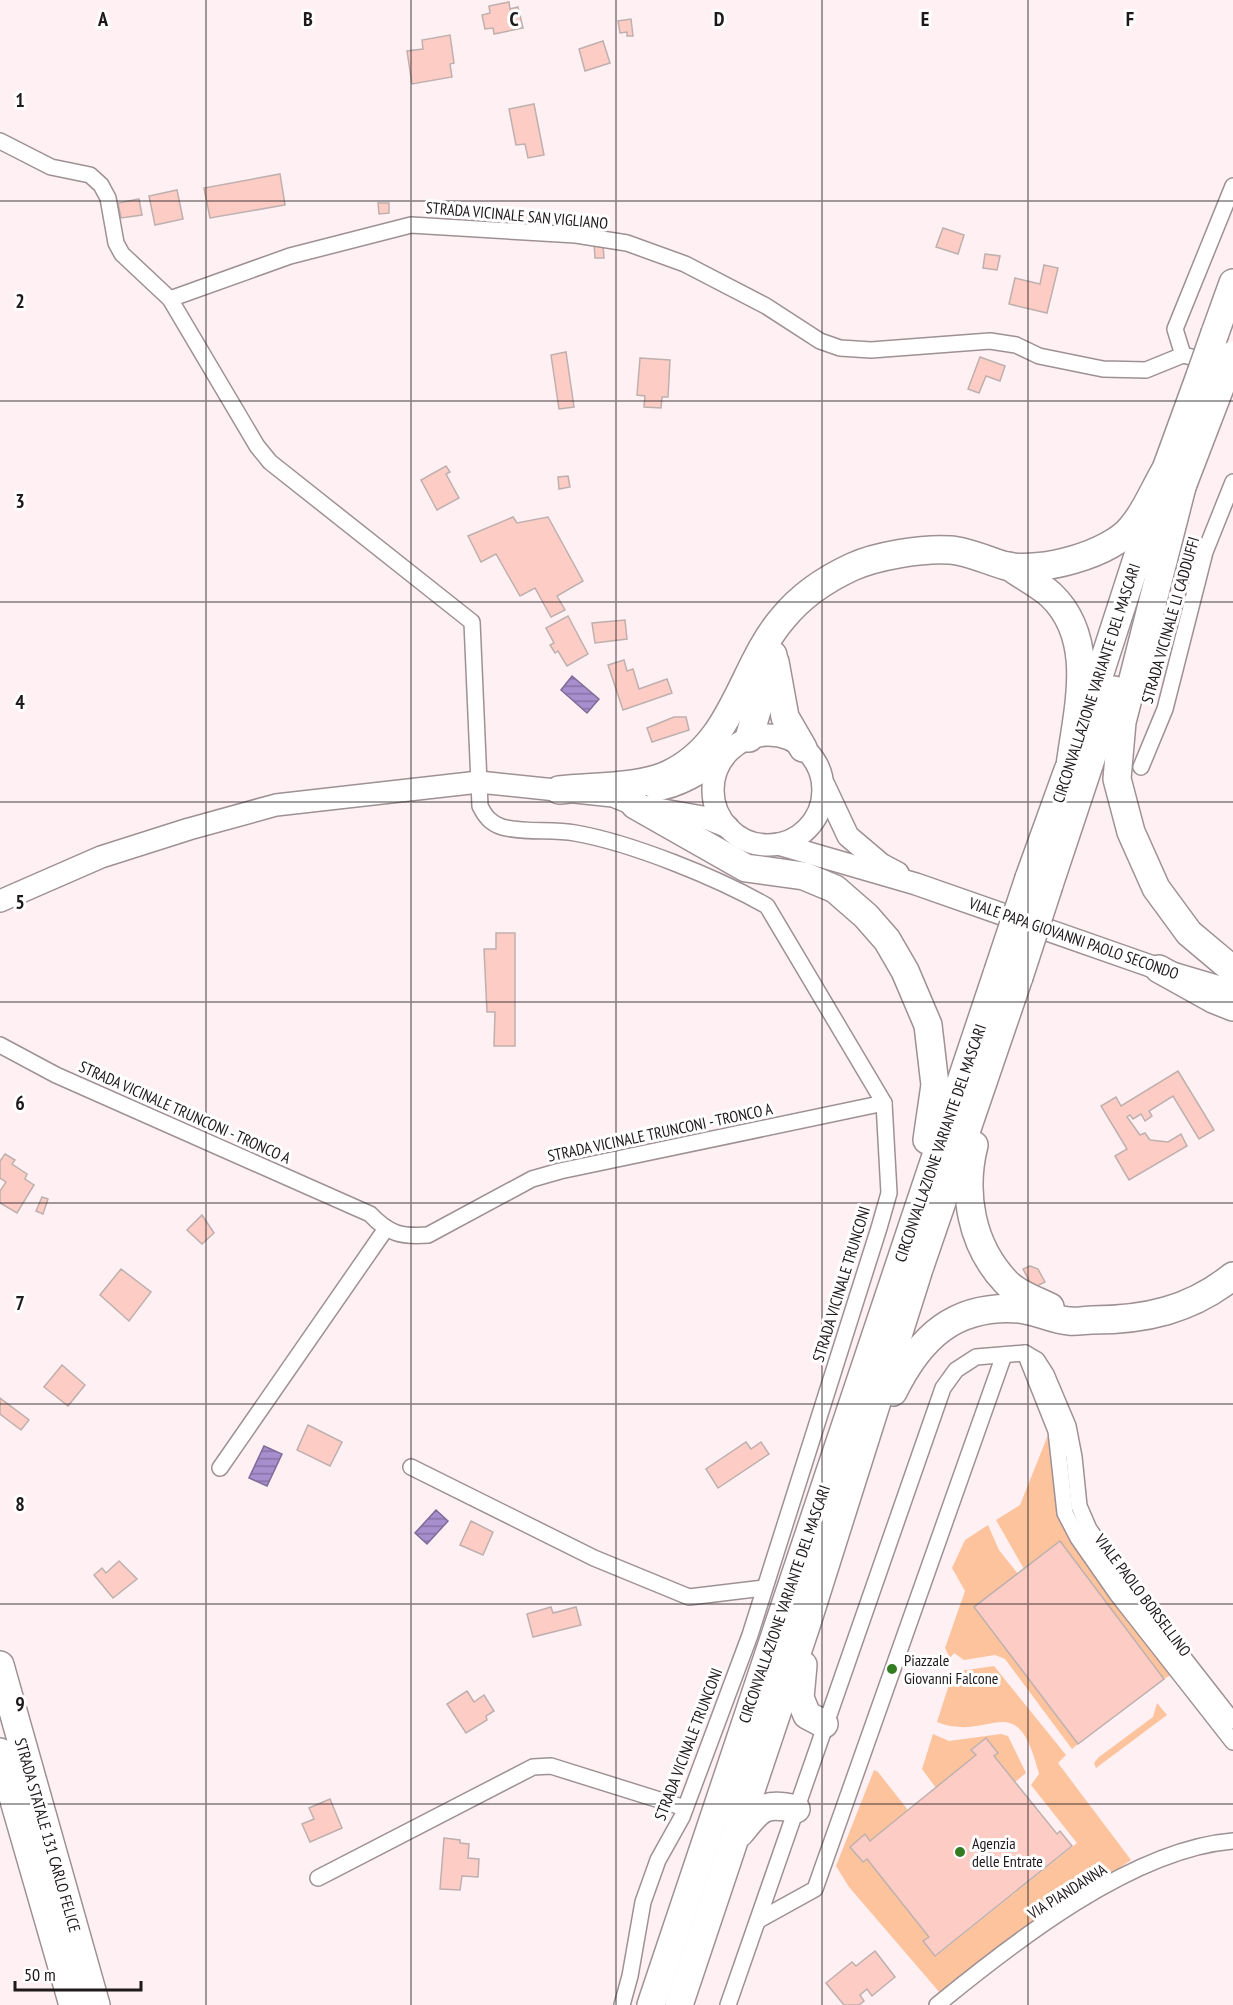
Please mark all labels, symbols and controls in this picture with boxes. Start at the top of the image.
text: A [97,6,109,32]
text: B [303,6,313,32]
text: C [509,6,519,32]
text: D [714,6,725,32]
text: E [921,6,929,32]
text: F [1126,6,1134,32]
text: 1 [15,87,25,113]
street label: STRADA VICINALE SAN VIGLIANO [425,197,609,233]
text: 2 [15,288,25,314]
text: 3 [15,488,25,514]
street label: STRADA VICINALE LI CADDUFFI [1137,534,1203,706]
street label: CIRCONVALLAZIONE VARIANTE DEL MASCARI [1048,561,1144,805]
text: 4 [15,689,25,715]
text: 5 [15,889,25,915]
street label: VIALE PAPA GIOVANNI PAOLO SECONDO [966,892,1182,983]
street label: CIRCONVALLAZIONE VARIANTE DEL MASCARI [890,1021,990,1265]
street label: STRADA VICINALE TRUNCONI - TRONCO A [76,1056,294,1168]
text: 6 [15,1090,25,1116]
street label: STRADA VICINALE TRUNCONI - TRONCO A [546,1098,775,1166]
street label: STRADA VICINALE TRUNCONI [808,1204,874,1364]
text: 7 [15,1290,25,1316]
street label: CIRCONVALLAZIONE VARIANTE DEL MASCARI [734,1482,834,1726]
text: 8 [15,1491,25,1517]
street label: VIALE PAOLO BORSELLINO [1090,1529,1196,1660]
place label: Piazzale Giovanni Falcone [904,1650,998,1688]
marker: Piazzale Giovanni Falcone [885,1662,899,1676]
street label: STRADA VICINALE TRUNCONI [650,1665,726,1823]
text: 9 [15,1691,25,1717]
street label: STRADA STATALE 131 CARLO FELICE [11,1736,85,1935]
place label: Agenzia delle Entrate [972,1833,1043,1871]
marker: Agenzia delle Entrate [953,1845,967,1859]
street label: VIA PIANDANNA [1023,1859,1110,1924]
scale bar [15,1954,141,1992]
text: 50 m [24,1963,56,1986]

